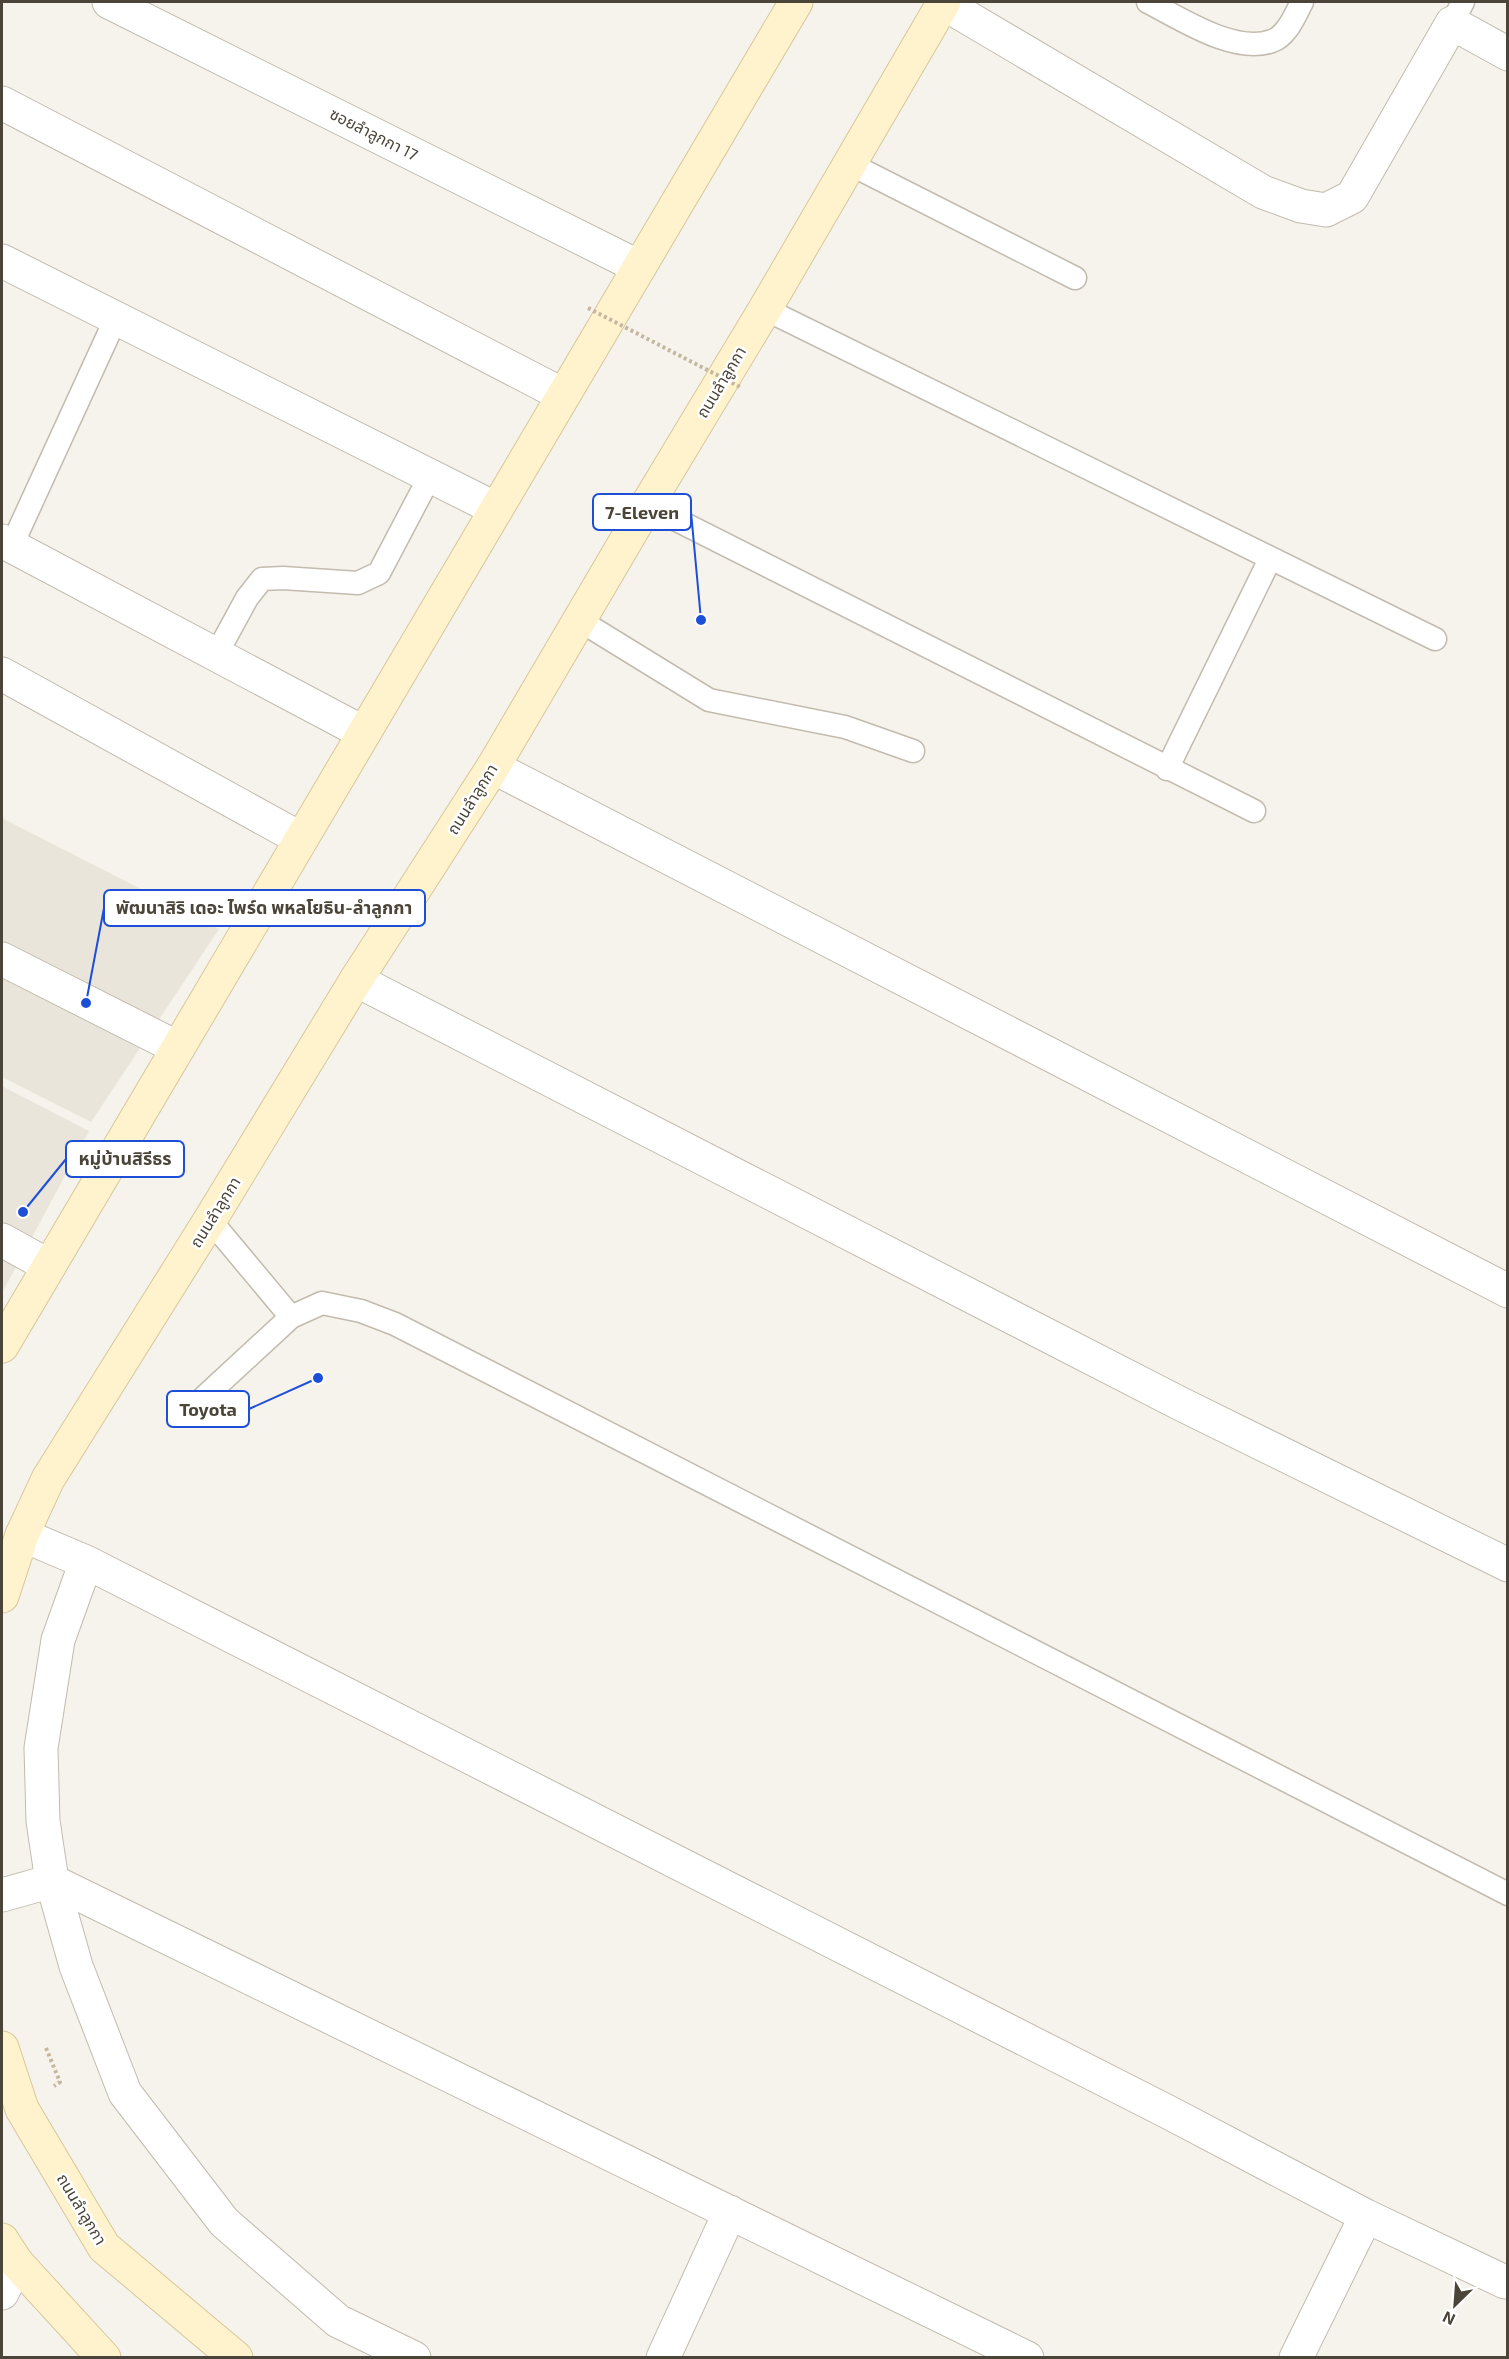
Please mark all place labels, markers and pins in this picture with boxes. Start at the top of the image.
callout: 7-Eleven [593,494,691,530]
callout: พัฒนาสิริ เดอะ ไพร์ด พหลโยธิน-ลำลูกกา [104,890,425,926]
callout: หมู่บ้านสิรีธร [66,1141,184,1177]
callout: Toyota [167,1391,249,1427]

